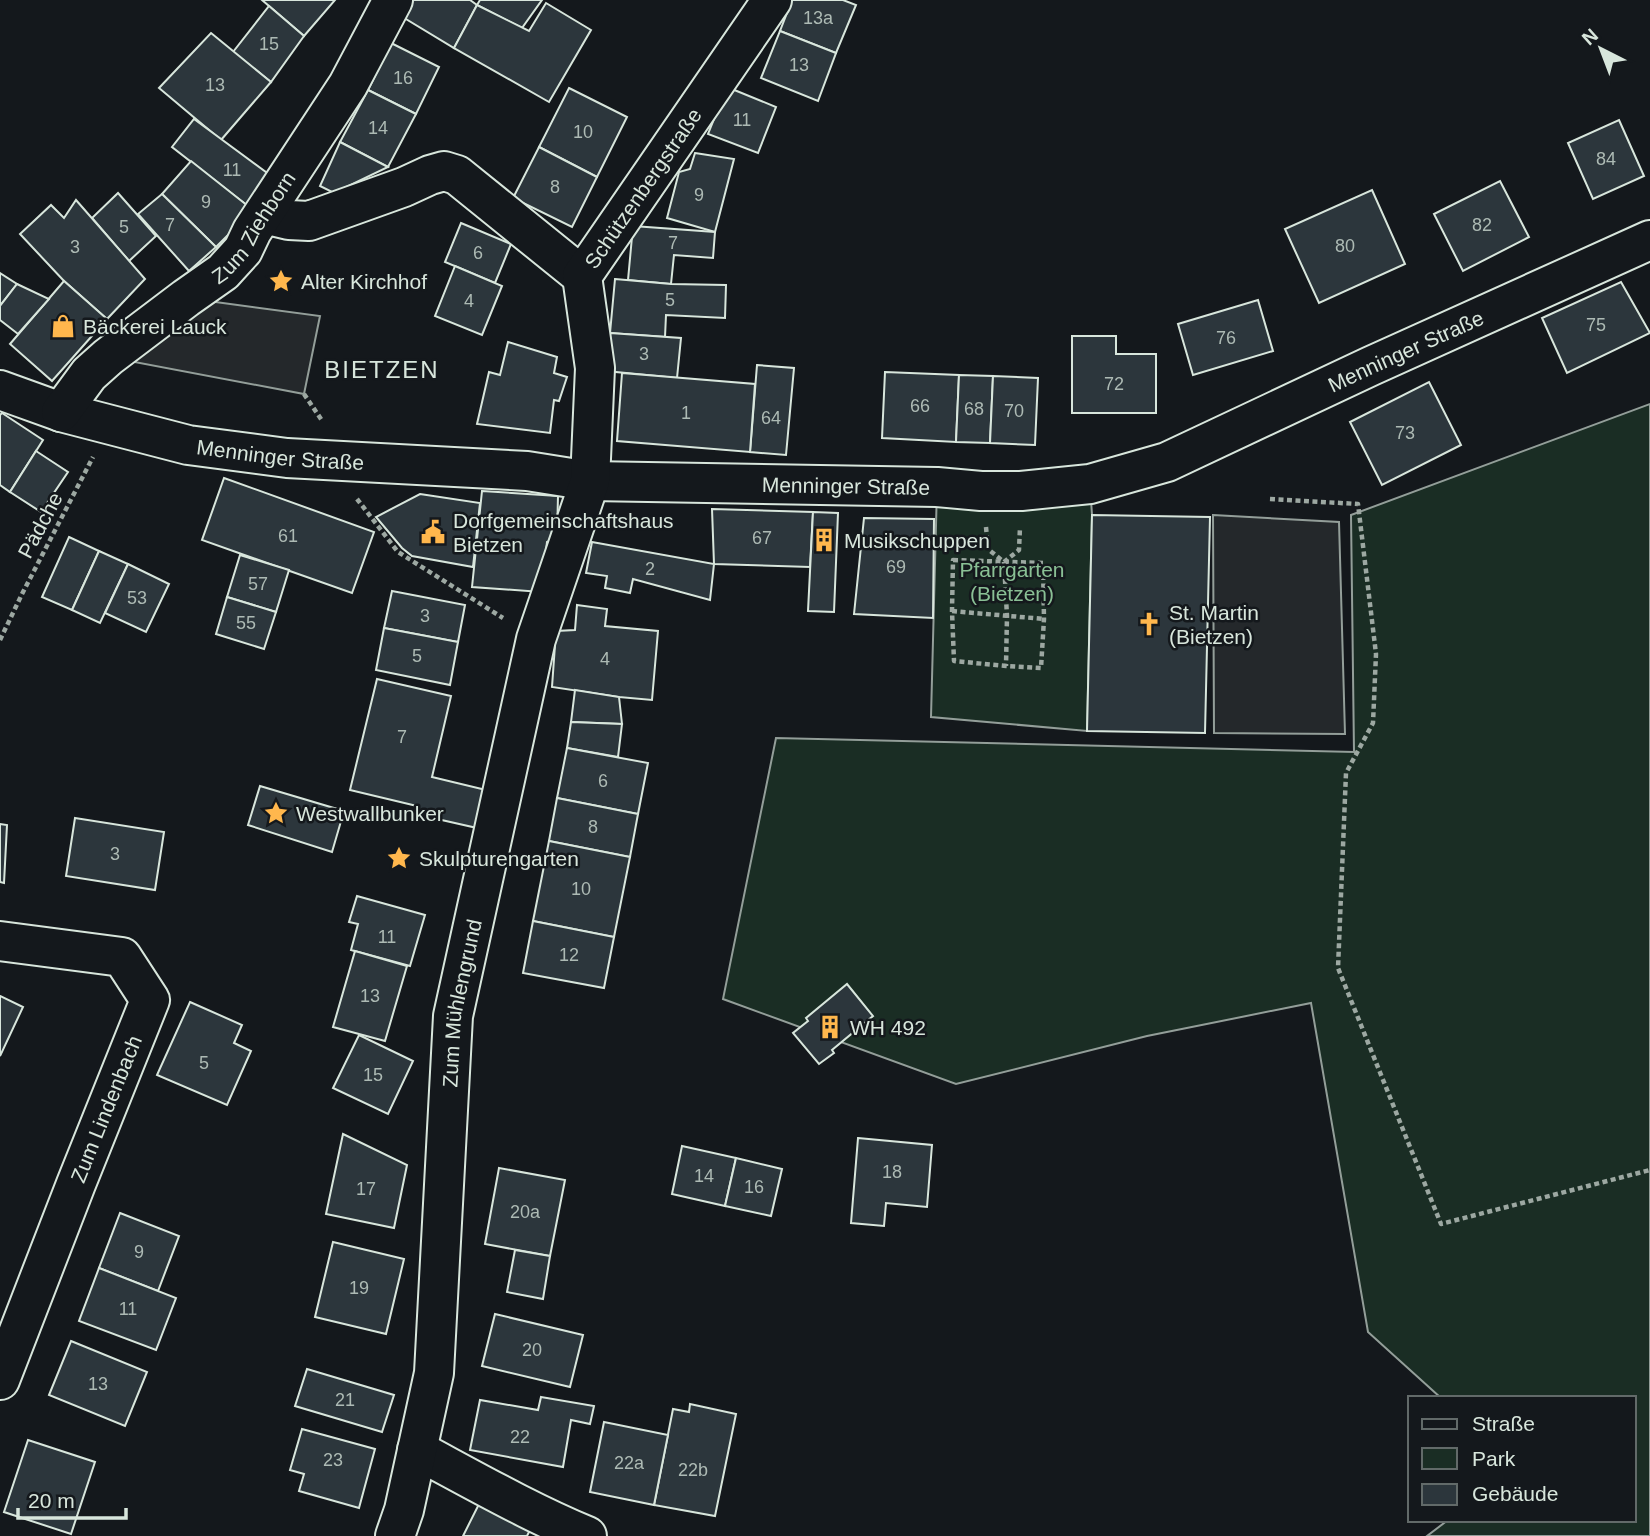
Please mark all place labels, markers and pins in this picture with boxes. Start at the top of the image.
place icon: Alter Kirchhof [267,267,295,295]
place label: Alter Kirchhof [301,270,427,293]
shop icon: Bäckerei Lauck [49,312,77,340]
place label: Bäckerei Lauck [83,315,227,338]
place label: Dorfgemeinschaftshaus Bietzen [453,509,674,556]
public building icon: Dorfgemeinschaftshaus Bietzen [419,518,447,546]
building icon: Musikschuppen [810,526,838,554]
place label: Musikschuppen [844,529,990,552]
place label: St. Martin (Bietzen) [1169,601,1259,648]
church icon: St. Martin (Bietzen) [1135,610,1163,638]
place icon: Westwallbunker [262,799,290,827]
place label: Westwallbunker [296,802,444,825]
place icon: Skulpturengarten [385,844,413,872]
place label: Skulpturengarten [419,847,579,870]
building icon: WH 492 [816,1013,844,1041]
place label: WH 492 [850,1016,926,1039]

